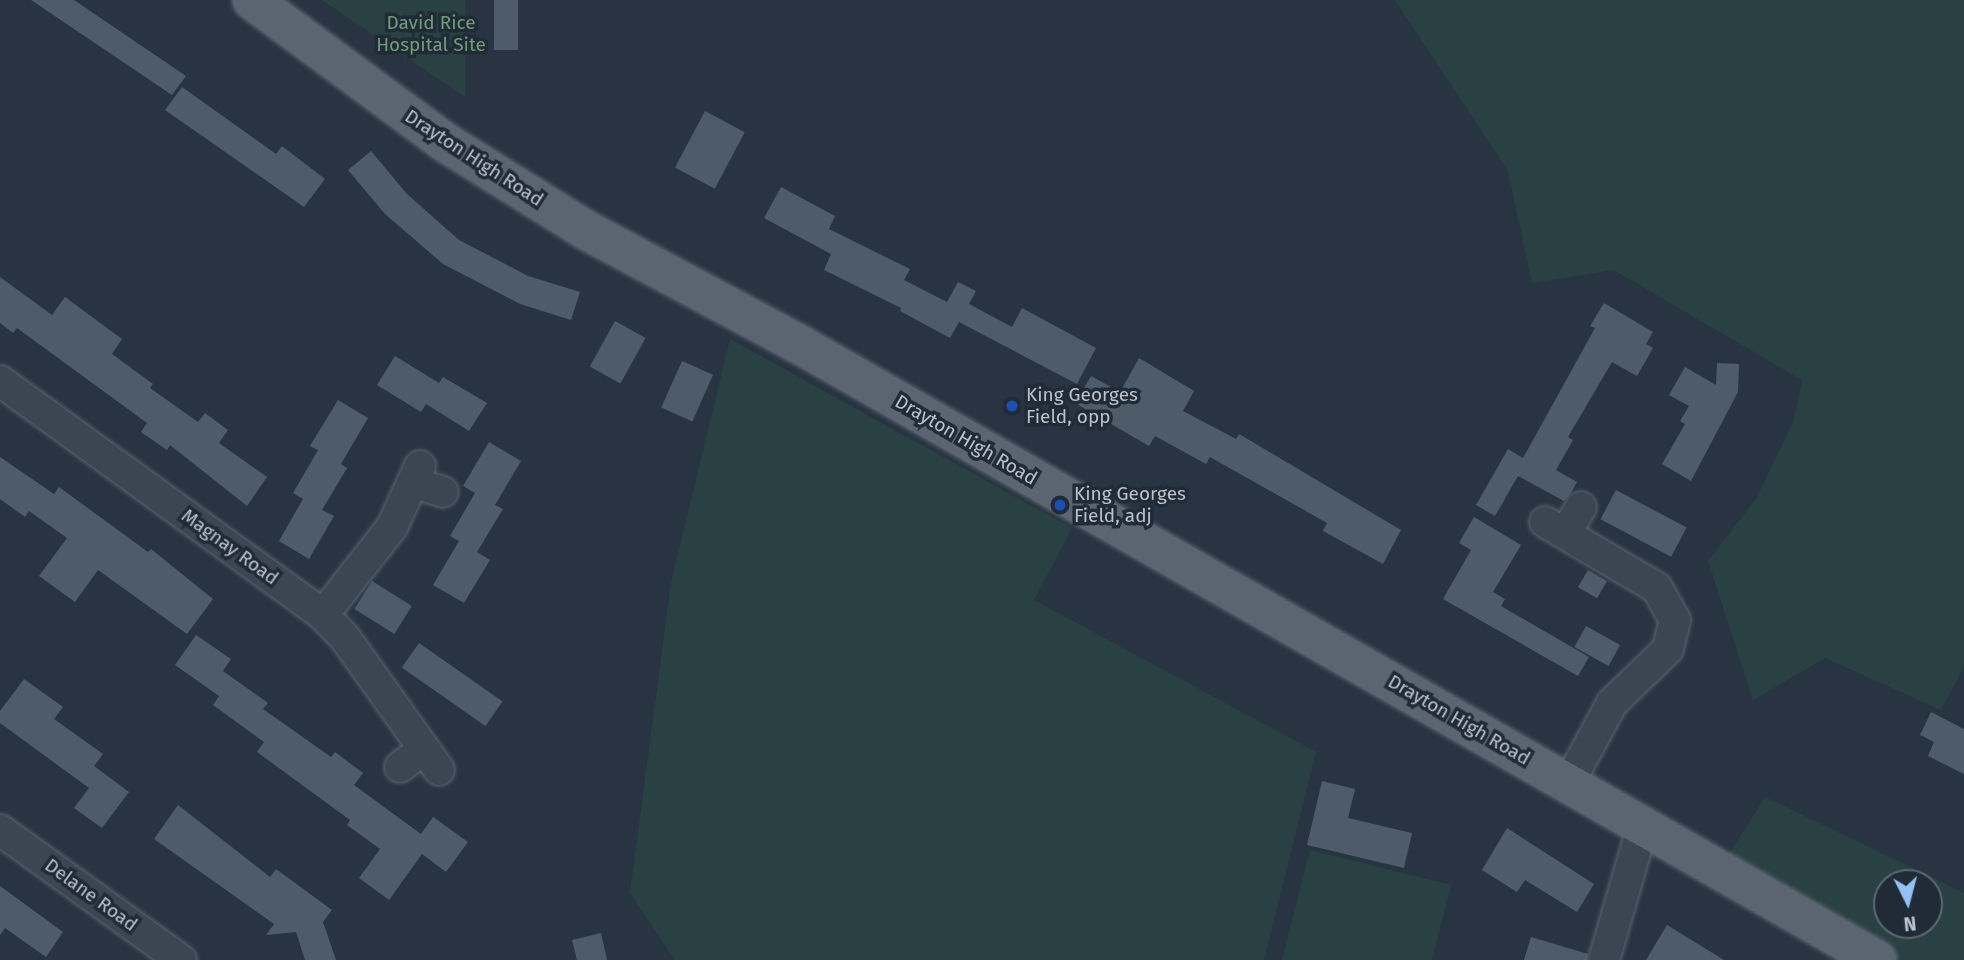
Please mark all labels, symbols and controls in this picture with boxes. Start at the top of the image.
park label: David Rice Hospital Site [376,12,486,56]
street label: Drayton High Road [401,105,547,211]
place label: King Georges Field, opp [1026,384,1138,428]
street label: Drayton High Road [891,390,1041,490]
marker: King Georges Field, opp [1004,398,1020,414]
place label: King Georges Field, adj [1074,483,1186,527]
marker: King Georges Field, adj [1052,497,1068,513]
street label: Magnay Road [177,504,283,590]
street label: Drayton High Road [1384,670,1534,770]
street label: Delane Road [40,854,142,936]
north arrow [1873,869,1943,939]
text: N [1903,911,1918,935]

